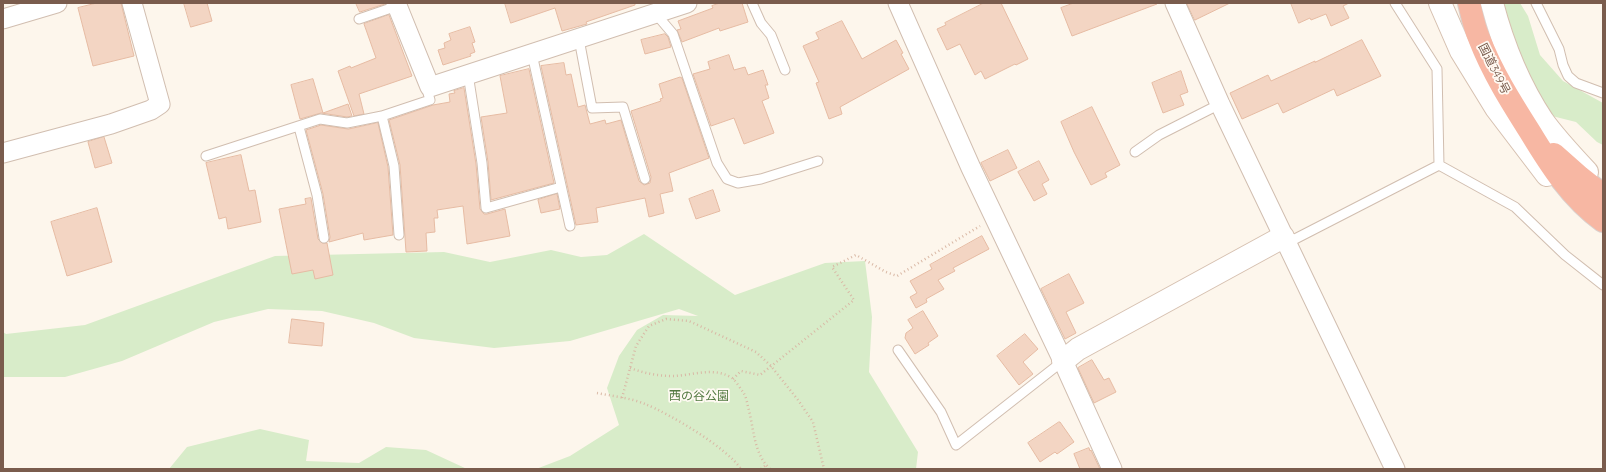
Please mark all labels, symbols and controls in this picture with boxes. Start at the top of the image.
street label: 国道349号 [1475,41,1513,97]
park label: 西の谷公園 [669,389,729,403]

